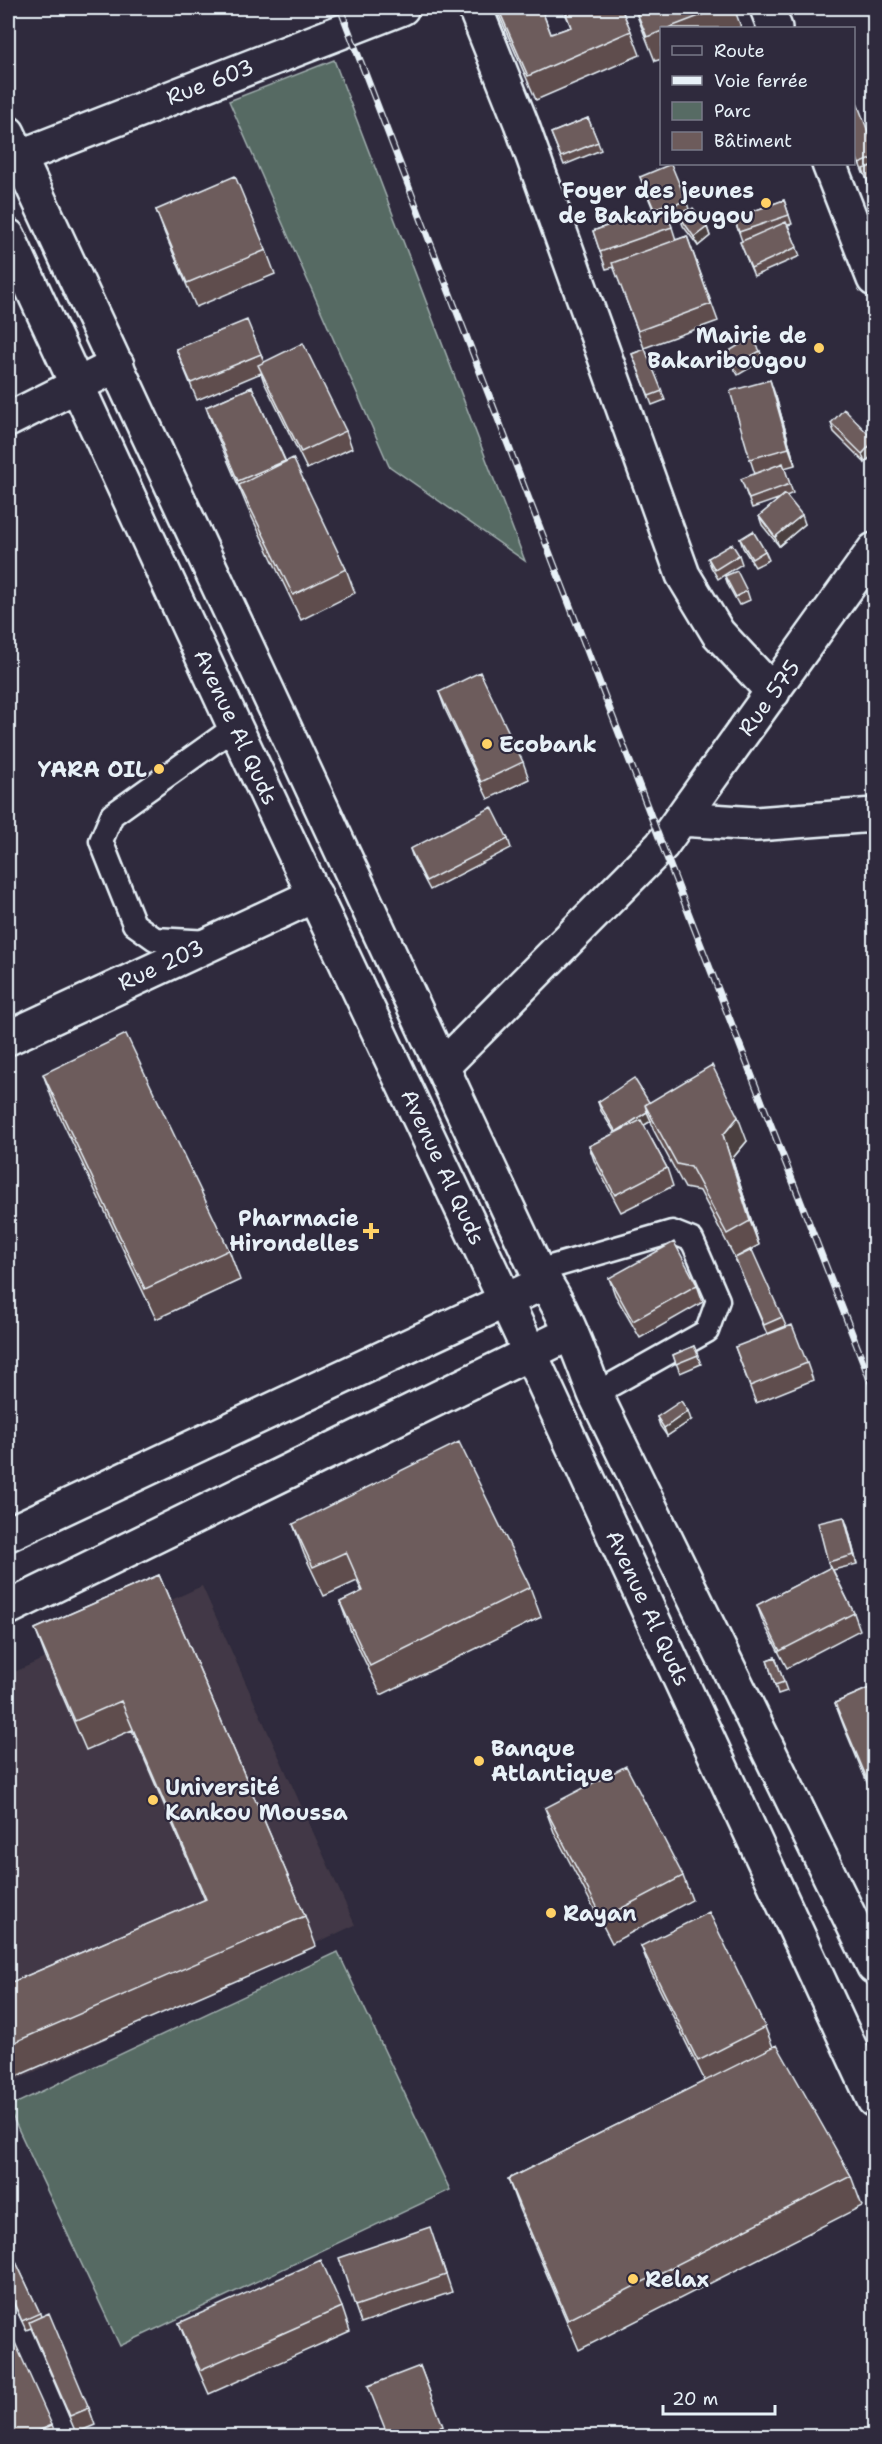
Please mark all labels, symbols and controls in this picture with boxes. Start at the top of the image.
legend [660,27,855,165]
text: Route [714,39,765,63]
street label: Rue 603 [162,52,258,112]
text: Voie ferrée [714,69,808,93]
text: Parc [714,99,751,123]
text: Bâtiment [714,129,792,153]
place label: Foyer des jeunes de Bakaribougou [559,176,754,230]
marker: Foyer des jeunes de Bakaribougou [759,196,773,210]
place label: Mairie de Bakaribougou [647,321,807,375]
marker: Mairie de Bakaribougou [812,341,826,355]
street label: Avenue Al Quds [187,645,285,809]
street label: Rue 575 [732,654,806,742]
place label: Ecobank [499,730,597,759]
marker: Ecobank [480,737,494,751]
place label: YARA OIL [38,755,147,784]
marker: YARA OIL [152,762,166,776]
street label: Rue 203 [113,933,209,997]
street label: Avenue Al Quds [394,1085,492,1249]
place label: Pharmacie Hirondelles [229,1204,359,1258]
marker: Pharmacie Hirondelles [364,1224,378,1238]
street label: Avenue Al Quds [599,1526,697,1690]
place label: Banque Atlantique [491,1734,614,1788]
marker: Banque Atlantique [472,1754,486,1768]
place label: Université Kankou Moussa [165,1773,348,1827]
marker: Université Kankou Moussa [146,1793,160,1807]
place label: Rayan [563,1899,637,1928]
marker: Rayan [544,1906,558,1920]
place label: Relax [645,2265,710,2294]
marker: Relax [626,2272,640,2286]
scale bar [663,2378,776,2416]
text: 20 m [672,2387,718,2411]

